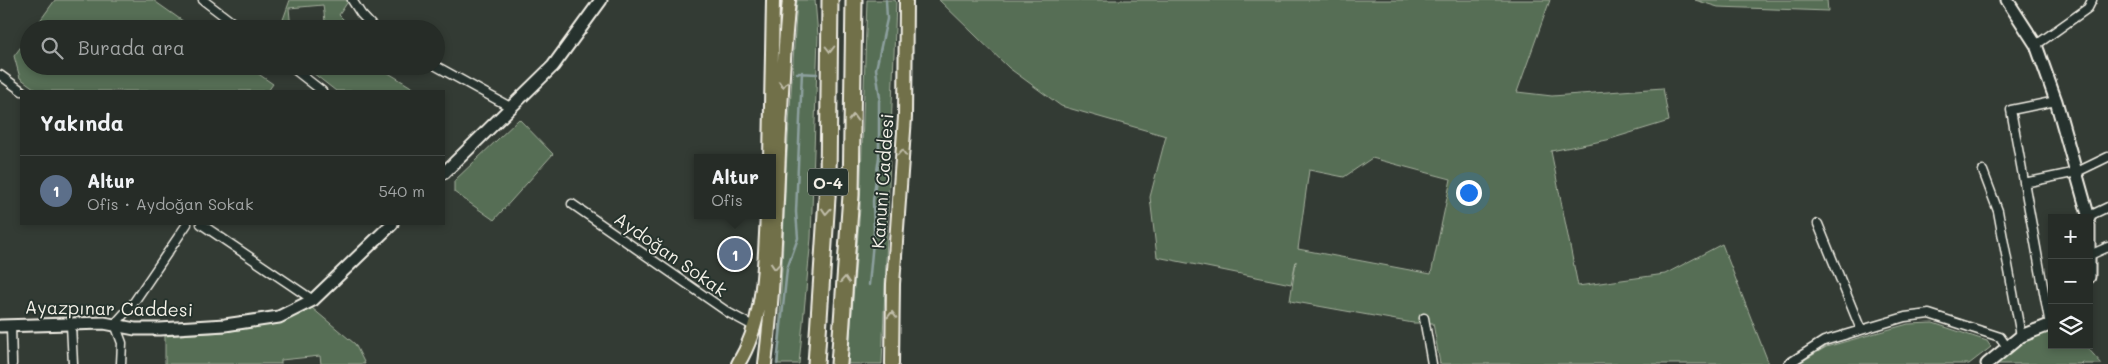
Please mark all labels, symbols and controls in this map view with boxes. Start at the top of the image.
search box [20,20,445,75]
icon: search [38,34,66,62]
text: Burada ara [78,35,185,60]
one-way arrow [825,45,835,53]
one-way arrow [778,80,789,88]
text: Yakında [40,109,124,136]
street label: Kanuni Caddesi [865,113,899,249]
one-way arrow [848,114,859,122]
one-way arrow [897,149,908,157]
popup [694,154,776,219]
text: Altur [711,164,759,189]
text: Altur [87,168,135,193]
road number: O-4 [808,168,848,196]
text: 1 [52,180,60,201]
text: 540 m [379,180,425,201]
your location [1456,180,1482,206]
text: Ofis [711,189,743,210]
text: Ofis · Aydoğan Sokak [87,193,254,214]
street label: Aydoğan Sokak [610,206,732,302]
one-way arrow [821,207,832,215]
map controls [2048,214,2093,349]
button: + [2048,214,2093,259]
pin: 1 [719,235,751,273]
button: − [2048,259,2093,304]
one-way arrow [769,262,780,270]
one-way arrow [840,276,851,284]
street label: Ayazpınar Caddesi [25,295,193,321]
button: layers [2048,304,2093,349]
one-way arrow [887,311,897,319]

